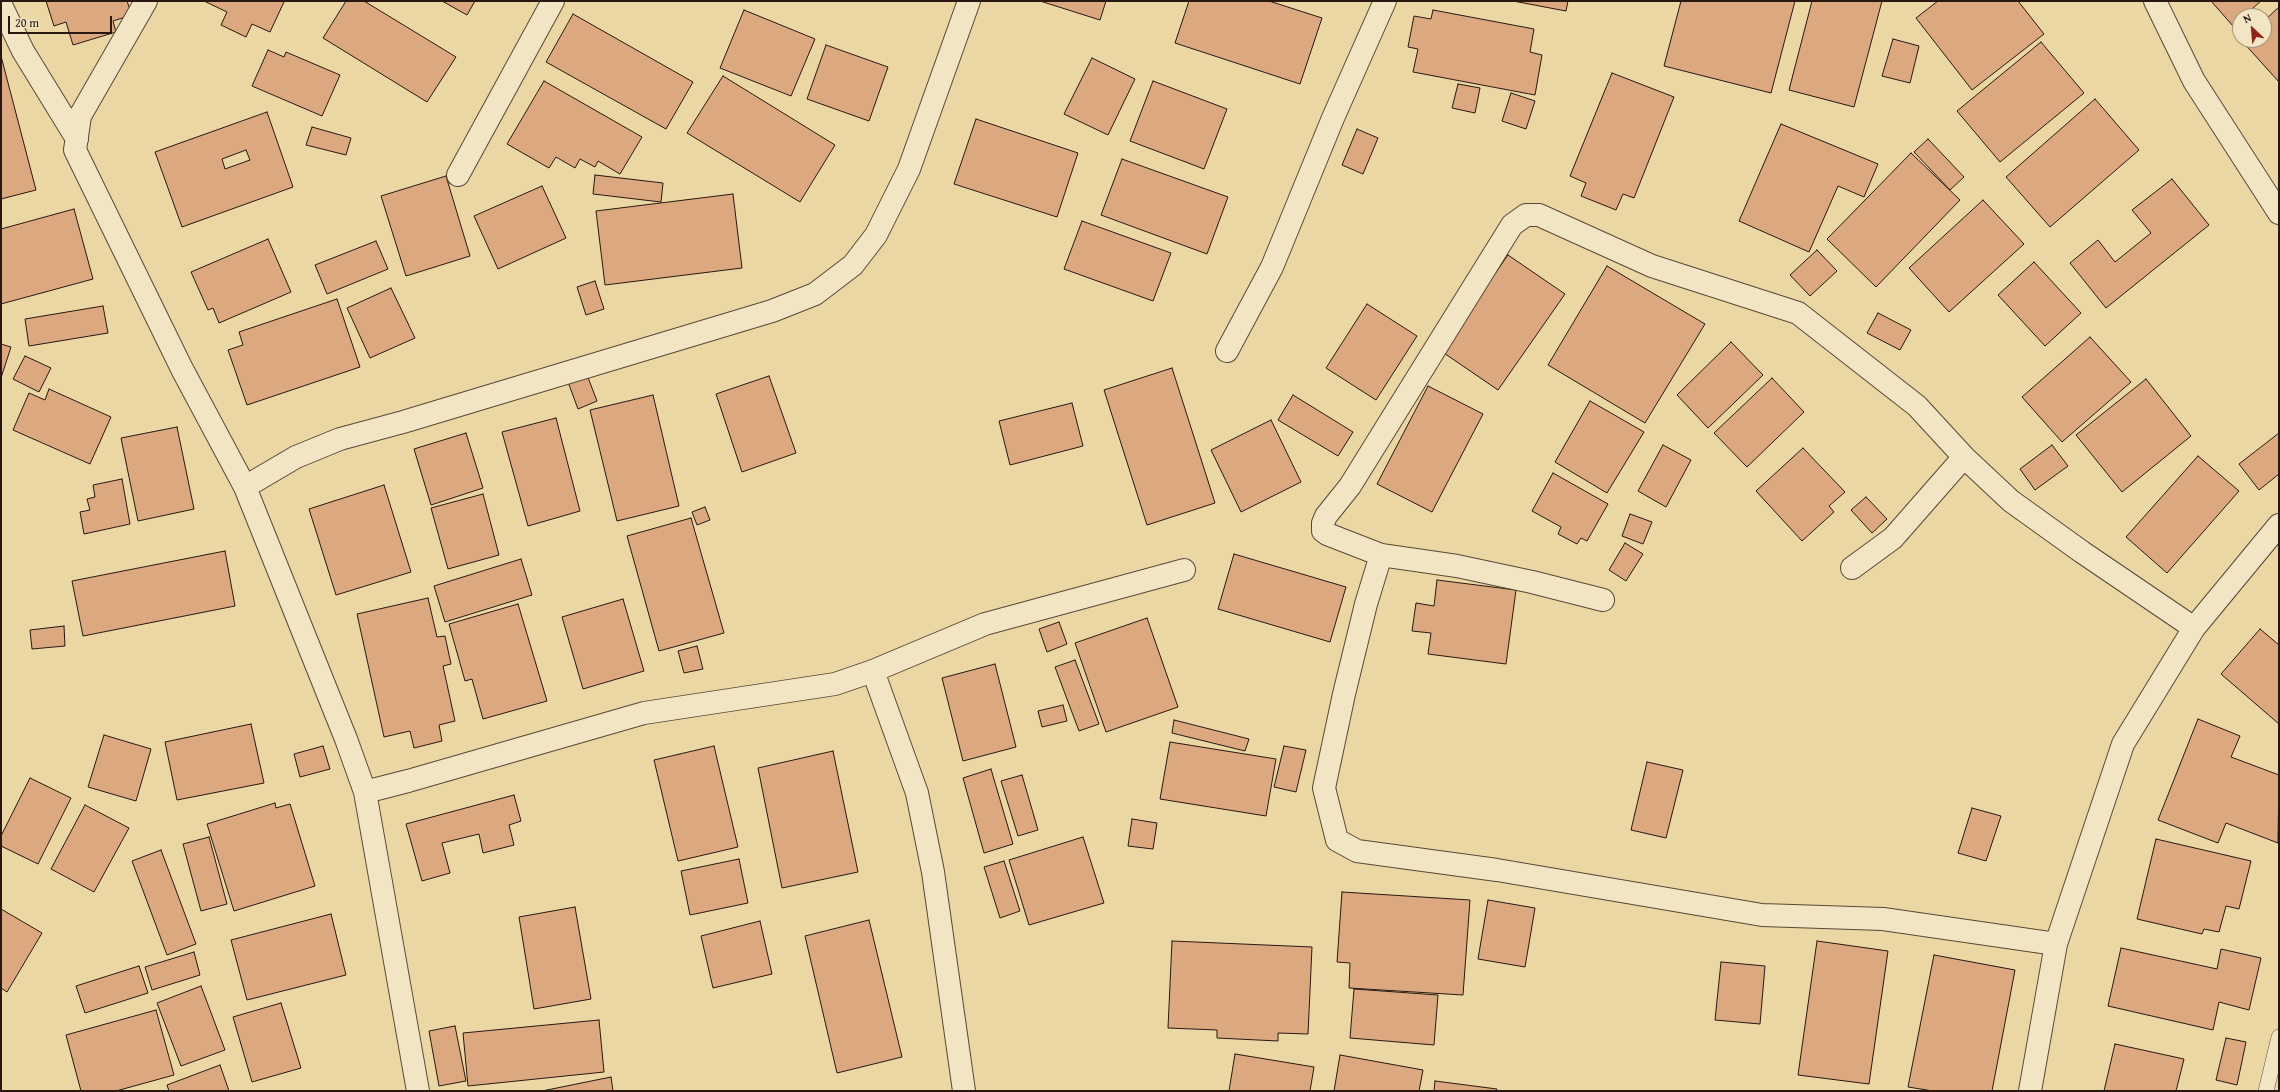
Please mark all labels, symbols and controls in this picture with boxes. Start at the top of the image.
scale bar [10,8,114,34]
north arrow [2232,8,2272,48]
text: N [2240,9,2254,27]
text: 20 m [15,14,39,31]

